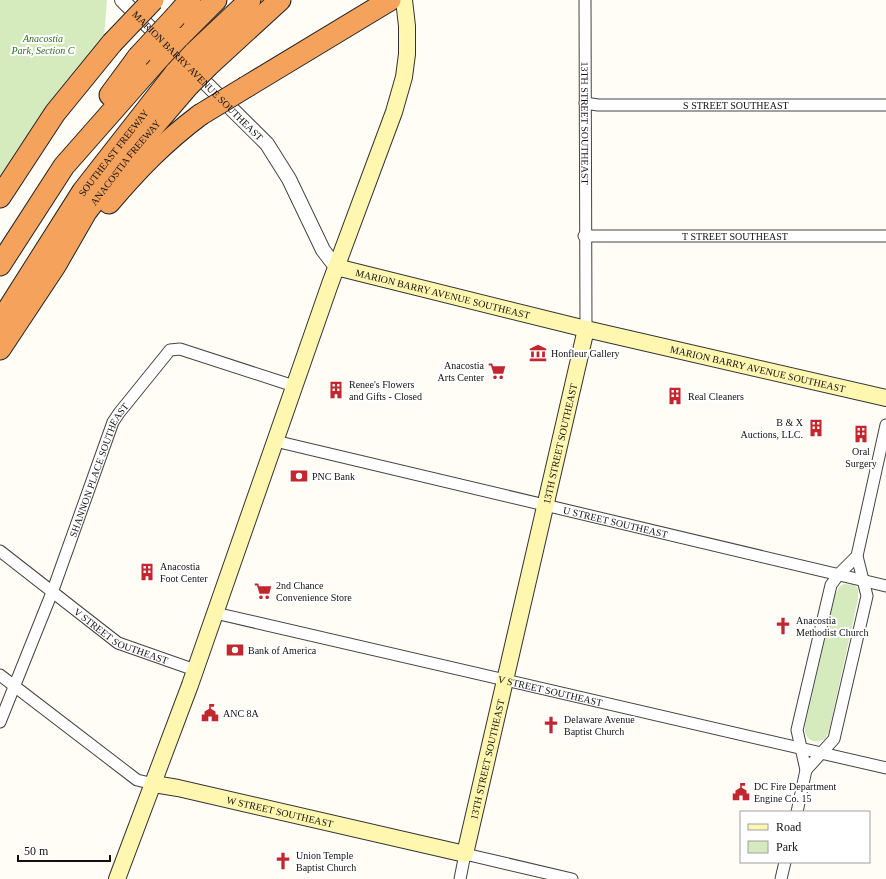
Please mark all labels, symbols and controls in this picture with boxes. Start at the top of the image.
street label: MARION BARRY AVENUE SOUTHEAST [130,9,265,143]
park label: Anacostia Park, Section C [10,33,75,56]
street label: 13TH STREET SOUTHEAST [579,61,591,185]
street label: S STREET SOUTHEAST [683,100,789,111]
street label: SOUTHEAST FREEWAY [76,107,151,198]
street label: ANACOSTIA FREEWAY [88,118,163,208]
street label: T STREET SOUTHEAST [682,231,788,242]
street label: MARION BARRY AVENUE SOUTHEAST [354,267,531,321]
museum icon: Honfleur Gallery [528,343,548,363]
street label: MARION BARRY AVENUE SOUTHEAST [669,344,846,394]
place label: Honfleur Gallery [551,348,620,359]
place label: Anacostia Arts Center [438,360,485,383]
supermarket icon: Anacostia Arts Center [487,361,507,381]
place label: Renee's Flowers and Gifts - Closed [349,379,422,402]
building icon: Renee's Flowers and Gifts - Closed [326,380,346,400]
street label: 13TH STREET SOUTHEAST [541,382,579,505]
building icon: Real Cleaners [665,386,685,406]
place label: Real Cleaners [688,391,744,402]
street label: SHANNON PLACE SOUTHEAST [67,401,131,539]
place label: B & X Auctions, LLC. [741,417,804,440]
building icon: B & X Auctions, LLC. [806,418,826,438]
building icon: Oral Surgery [851,424,871,444]
place label: Oral Surgery [845,446,877,469]
bank icon: PNC Bank [289,466,309,486]
place label: PNC Bank [312,471,355,482]
street label: U STREET SOUTHEAST [562,505,669,540]
place label: Anacostia Foot Center [160,561,208,584]
building icon: Anacostia Foot Center [137,562,157,582]
place label: 2nd Chance Convenience Store [276,580,352,603]
supermarket icon: 2nd Chance Convenience Store [253,581,273,601]
street label: V STREET SOUTHEAST [72,606,170,666]
place label: Anacostia Methodist Church [796,615,869,638]
church icon: Anacostia Methodist Church [773,616,793,636]
bank icon: Bank of America [225,640,245,660]
place label: Bank of America [248,645,317,656]
street label: V STREET SOUTHEAST [497,674,603,708]
street label: 13TH STREET SOUTHEAST [468,698,507,821]
public building icon: ANC 8A [200,703,220,723]
place label: ANC 8A [223,708,260,719]
place label: Delaware Avenue Baptist Church [564,714,635,737]
church icon: Delaware Avenue Baptist Church [541,715,561,735]
place label: DC Fire Department Engine Co. 15 [754,781,836,804]
public building icon: DC Fire Department Engine Co. 15 [731,782,751,802]
street label: W STREET SOUTHEAST [225,794,334,830]
legend [740,811,870,863]
text: Road [776,820,801,834]
scale bar [18,837,110,863]
text: Park [776,840,798,854]
text: 50 m [24,844,49,858]
place label: Union Temple Baptist Church [296,850,356,873]
church icon: Union Temple Baptist Church [273,851,293,871]

